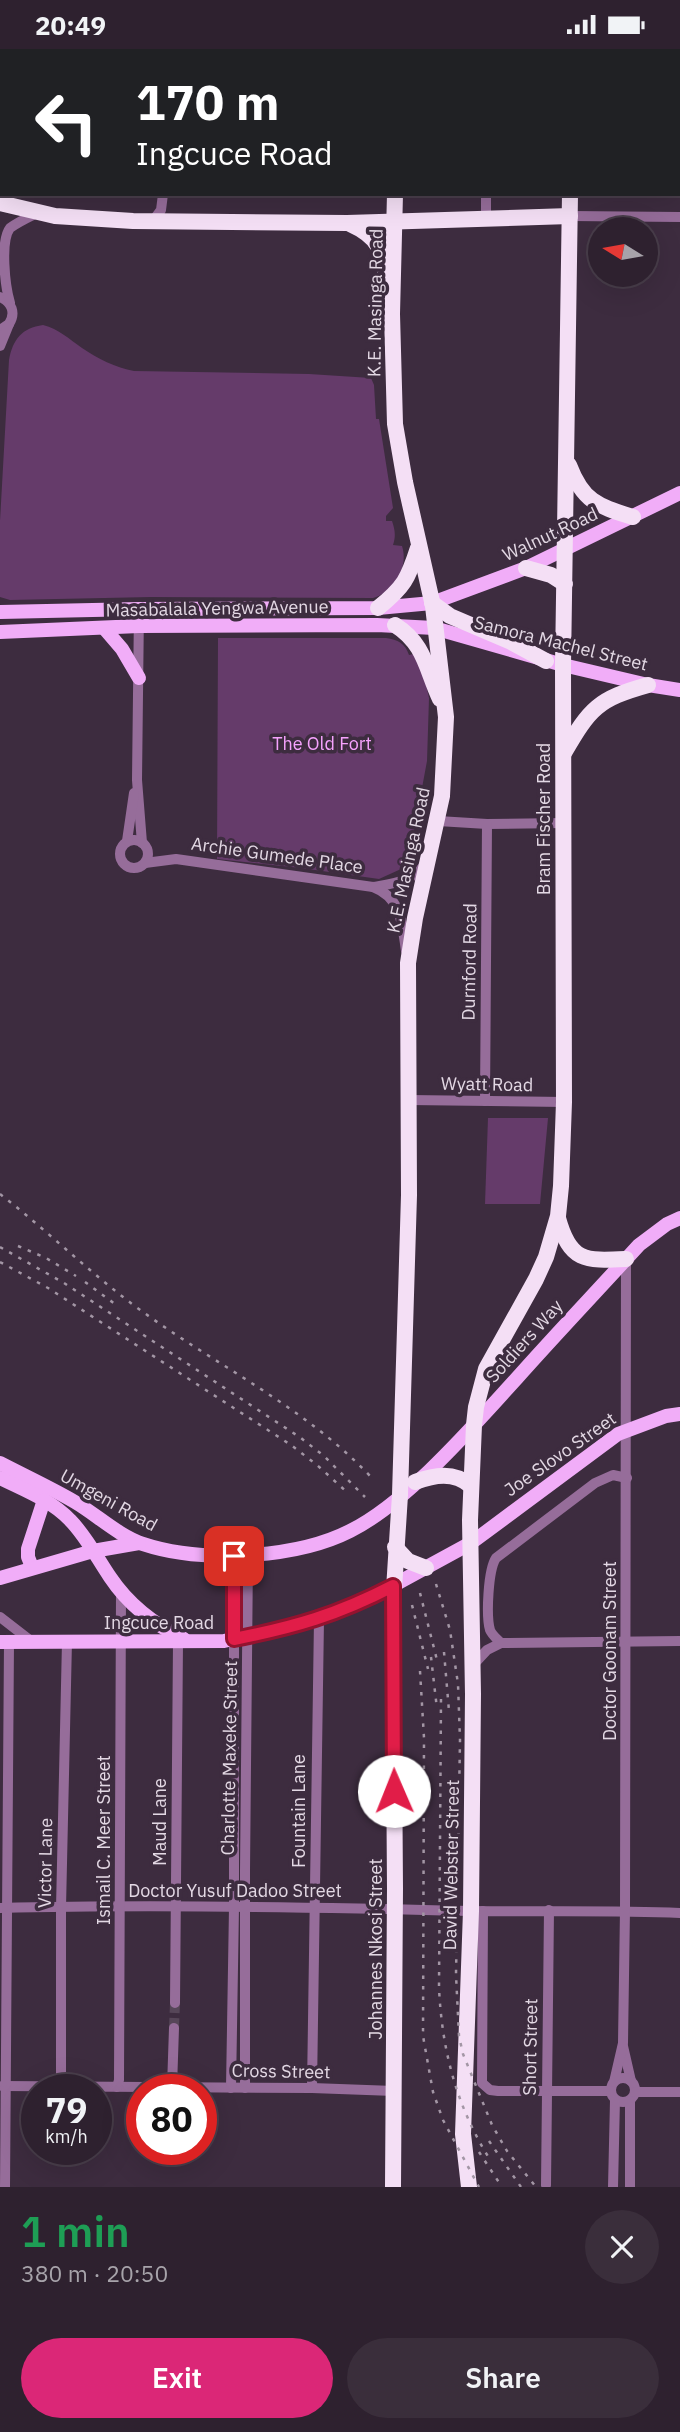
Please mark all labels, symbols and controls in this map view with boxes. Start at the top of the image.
text: 20:49 [35,8,106,42]
text: 170 m [136,70,280,133]
icon: left [21,77,112,168]
text: Ingcuce Road [136,132,333,174]
north arrow [588,217,658,287]
map controls [588,217,658,287]
street label: K.E. Masinga Road [362,229,388,377]
street label: Walnut Road [499,502,601,566]
street label: Masabalala Yengwa Avenue [105,595,329,621]
street label: Samora Machel Street [472,610,650,676]
park label: The Old Fort [272,732,372,755]
street label: Bram Fischer Road [532,743,555,895]
street label: K.E. Masinga Road [381,785,435,935]
street label: Archie Gumede Place [190,832,364,878]
street label: Durnford Road [456,903,482,1021]
street label: Wyatt Road [441,1072,533,1096]
street label: Soldiers Way [481,1295,567,1387]
street label: Joe Slovo Street [500,1407,620,1501]
street label: Umgeni Road [56,1464,162,1536]
pin [204,1526,264,1586]
icon: arrive [215,1537,253,1575]
street label: Doctor Goonam Street [598,1561,621,1741]
street label: Ingcuce Road [104,1611,214,1634]
street label: Charlotte Maxeke Street [216,1660,242,1856]
street label: Fountain Lane [287,1754,310,1868]
position arrow [357,1754,431,1828]
street label: Ismail C. Meer Street [92,1755,115,1925]
street label: Maud Lane [148,1778,171,1866]
street label: David Webster Street [438,1779,464,1951]
street label: Victor Lane [33,1817,57,1908]
street label: Johannes Nkosi Street [364,1858,387,2040]
street label: Doctor Yusuf Dadoo Street [128,1879,342,1902]
street label: Short Street [518,1998,542,2096]
street label: Cross Street [231,2059,331,2083]
speed limit sign: 80 [126,2074,217,2165]
text: 79 [45,2087,88,2133]
text: km/h [45,2125,88,2148]
text: 1 min [21,2204,130,2259]
button: close [585,2210,659,2284]
text: 380 m · 20:50 [21,2258,168,2288]
button: Exit [21,2338,333,2418]
button: Share [347,2338,659,2418]

